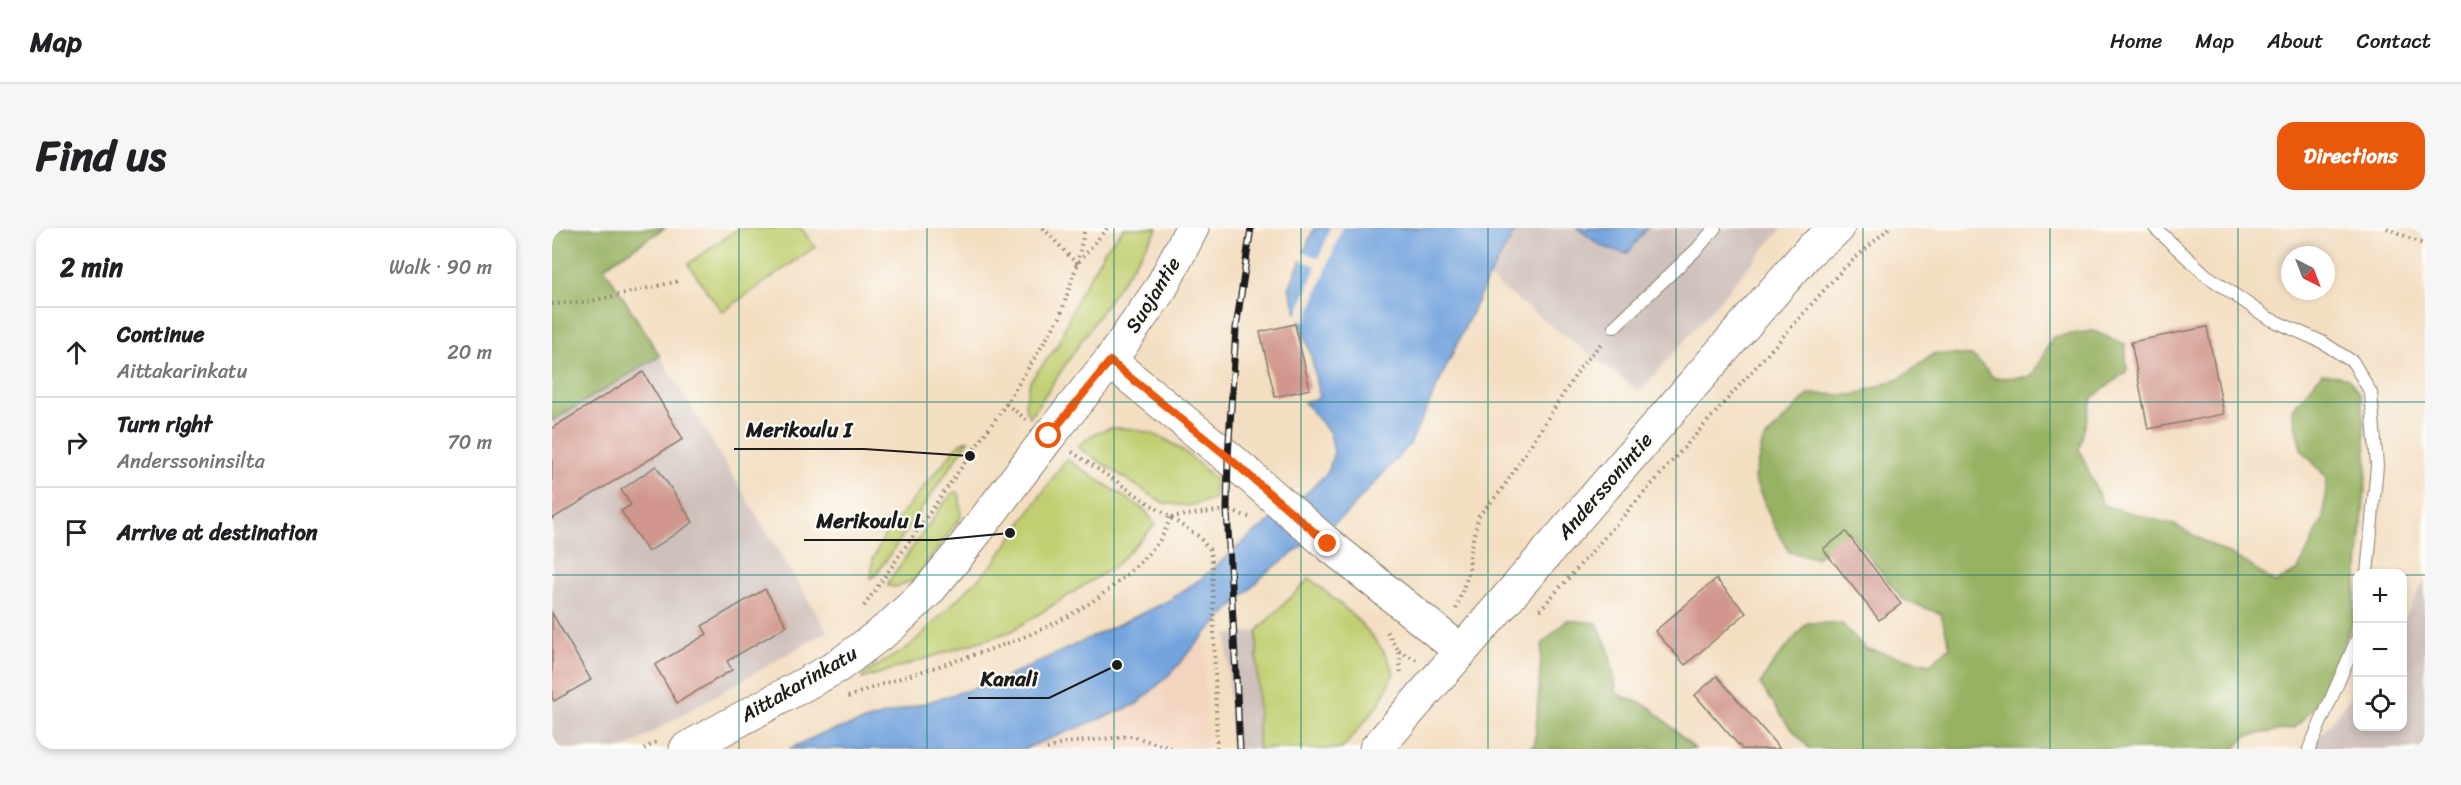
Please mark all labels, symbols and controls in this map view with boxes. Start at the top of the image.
text: Map [30,17,82,66]
text: Home [2110,22,2162,60]
text: Map [2195,22,2234,60]
text: About [2267,22,2324,60]
text: Contact [2357,22,2431,60]
text: Find us [36,119,166,193]
button: Directions [2277,122,2425,190]
text: 2 min [60,244,123,290]
north arrow [2281,246,2335,300]
text: Walk · 90 m [389,250,492,285]
street label: Suojantie [1116,250,1190,340]
text: Continue [117,315,205,354]
text: 20 m [447,335,492,370]
icon: ahead [60,336,93,369]
text: Aittakarinkatu [117,354,248,389]
text: Turn right [117,405,212,444]
callout: Merikoulu I [734,410,864,449]
text: Merikoulu I [745,411,854,449]
route start [1035,422,1061,448]
street label: Anderssonintie [1547,424,1662,548]
text: 70 m [447,425,492,460]
icon: right [60,426,93,459]
text: Anderssoninsilta [117,444,265,479]
callout: Merikoulu L [804,501,936,540]
text: Merikoulu L [815,502,925,540]
text: Arrive at destination [117,513,318,552]
icon: arrive [60,516,93,549]
route end [1314,530,1340,556]
map controls [2353,569,2407,731]
button: + [2353,569,2407,623]
button: − [2353,623,2407,677]
street label: Aittakarinkatu [733,636,865,732]
callout: Kanali [968,659,1049,698]
text: Kanali [980,660,1039,698]
button: locate [2353,677,2407,731]

